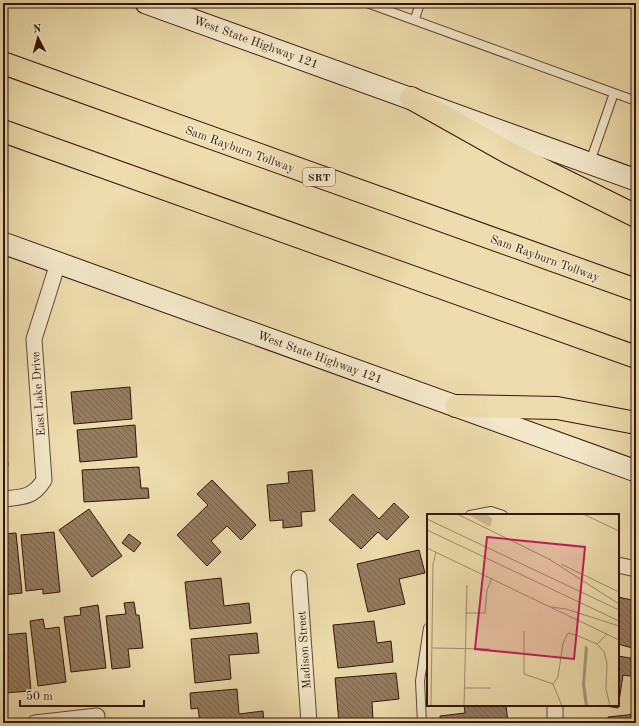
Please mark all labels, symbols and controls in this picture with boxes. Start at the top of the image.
street label: West State Highway 121 [192,15,320,71]
north arrow [18,18,58,58]
text: N [32,24,42,35]
street label: Sam Rayburn Tollway [183,125,297,176]
road number: SRT [303,168,335,186]
street label: Sam Rayburn Tollway [488,234,602,285]
street label: West State Highway 121 [256,330,384,386]
street label: East Lake Drive [30,351,48,437]
inset map [427,514,619,706]
street label: Madison Street [296,610,314,689]
scale bar [20,682,144,708]
text: 50 m [26,690,53,703]

